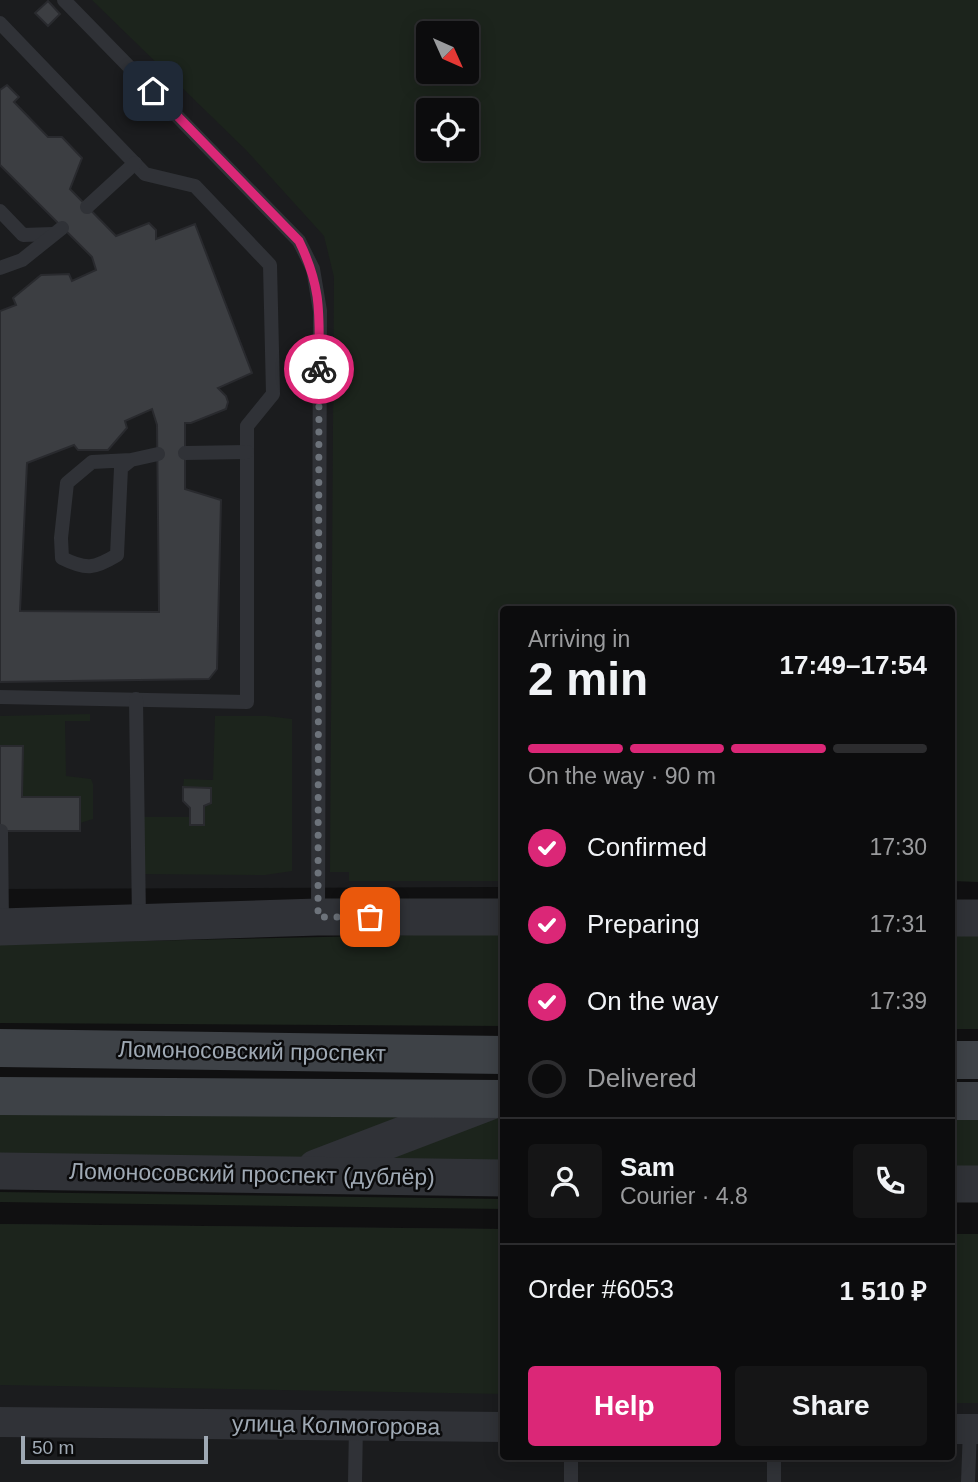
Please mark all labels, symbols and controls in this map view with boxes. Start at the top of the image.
north arrow [416,21,480,84]
map controls [416,21,479,161]
pin [123,61,183,121]
icon: home [134,72,172,110]
button: locate [416,98,479,161]
courier [284,334,354,404]
icon: bike [300,350,338,388]
text: Arriving in [528,626,630,652]
text: 17:49–17:54 [780,650,927,680]
text: 2 min [528,653,648,705]
text: On the way · 90 m [528,763,716,789]
icon: check [528,829,566,867]
text: Confirmed [587,832,707,862]
text: 17:30 [869,834,927,860]
pin [340,887,400,947]
icon: bag [351,898,389,936]
icon: check [528,906,566,944]
text: Preparing [587,909,700,939]
text: 17:31 [869,911,927,937]
icon: check [528,983,566,1021]
text: On the way [587,986,719,1016]
text: 17:39 [869,988,927,1014]
street label: Ломоносовский проспект [118,1036,387,1066]
text: Delivered [587,1063,697,1093]
button: person [528,1144,602,1218]
button: phone [853,1144,927,1218]
text: Sam [620,1152,675,1182]
street label: Ломоносовский проспект (дублёр) [69,1158,435,1190]
text: Courier · 4.8 [620,1183,748,1209]
text: Order #6053 [528,1274,674,1304]
text: 1 510 ₽ [840,1276,927,1306]
button: Help [528,1366,721,1446]
button: Share [735,1366,927,1446]
street label: улица Колмогорова [232,1410,441,1440]
scale bar [21,1433,208,1465]
text: 50 m [32,1437,74,1458]

